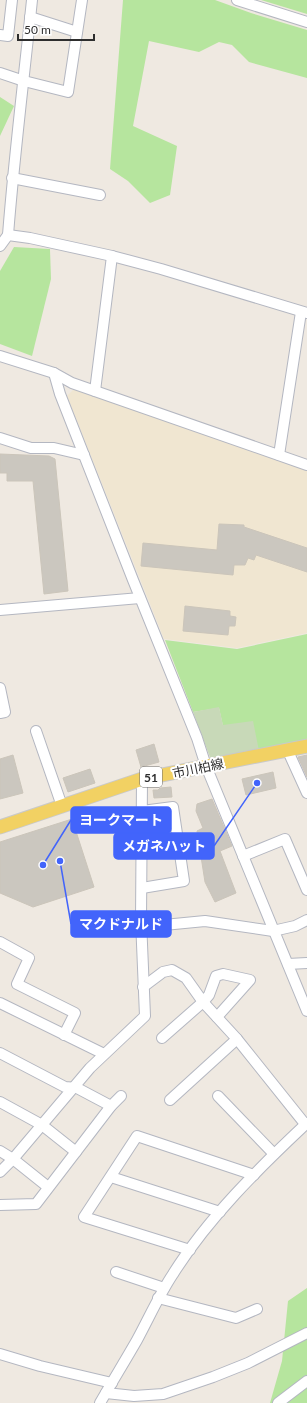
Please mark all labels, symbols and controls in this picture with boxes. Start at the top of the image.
scale bar [18,16,94,42]
text: 50 m [24,22,51,37]
street label: 市川柏線 [171,755,225,781]
road number: 51 [140,767,162,787]
callout: ヨークマート [71,807,171,833]
text: ヨークマート [79,811,163,828]
callout: メガネハット [114,833,214,859]
text: メガネハット [122,837,206,854]
callout: マクドナルド [71,911,171,937]
text: マクドナルド [79,915,163,932]

